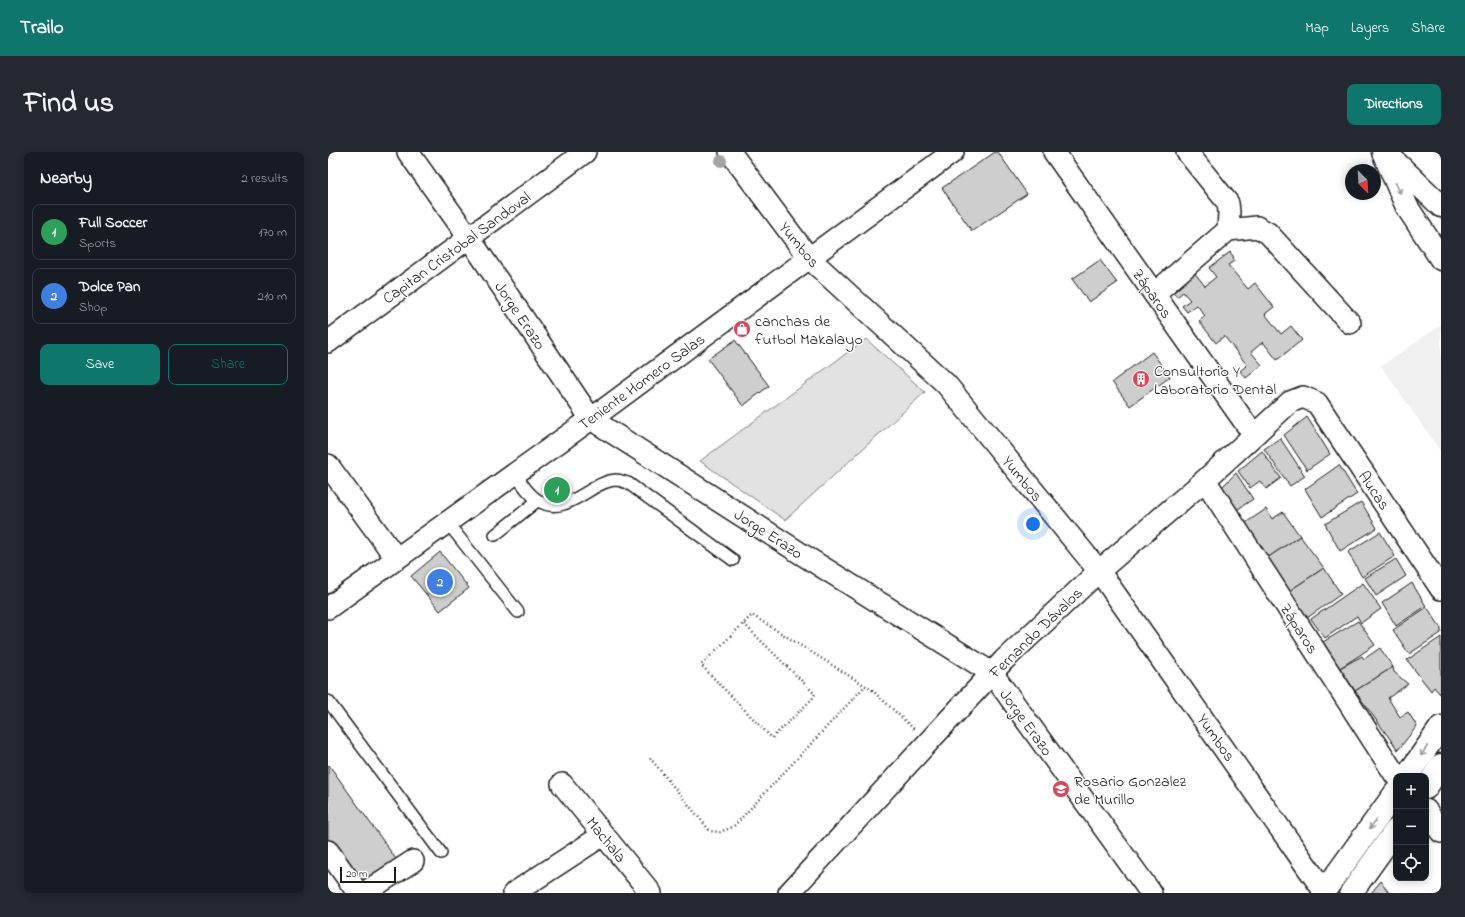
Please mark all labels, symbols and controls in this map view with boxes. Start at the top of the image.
text: Trailo [20,15,64,42]
text: Map [1305,18,1329,39]
text: Layers [1351,18,1389,39]
text: Share [1411,18,1445,39]
text: Find us [24,84,114,125]
button: Directions [1347,84,1441,125]
north arrow [1345,164,1381,200]
text: Nearby [40,166,92,191]
text: 2 results [241,169,288,188]
one-way arrow [1395,182,1402,194]
street label: Capitan Cristobal Sandoval [378,186,537,311]
text: Full Soccer [79,212,147,234]
street label: Yumbos [772,217,825,274]
text: 1 [52,223,56,242]
text: 170 m [259,223,287,242]
text: Sports [79,234,116,253]
street label: Záparos [1125,264,1177,324]
text: Dolce Pan [79,276,140,298]
street label: Jorge Erazo [488,277,551,355]
text: 2 [51,287,57,306]
text: 210 m [257,287,287,306]
text: Shop [79,298,107,317]
place label: canchas de futbol Makalayo [755,310,863,352]
shop icon: canchas de futbol Makalayo [732,319,752,339]
street label: Teniente Homero Salas [574,328,711,437]
button: Save [40,344,160,385]
button: Share [168,344,288,385]
place label: Consultorio Y Laboratorio Dental [1154,360,1277,402]
building icon: Consultorio Y Laboratorio Dental [1131,369,1151,389]
street label: Yumbos [995,451,1048,508]
street label: Aucas [1351,467,1395,516]
pin: 1 [544,475,570,505]
street label: Jorge Erazo [729,503,807,566]
your location [1023,514,1043,534]
pin: 2 [427,567,453,597]
street label: Fernando Dávalos [983,582,1089,685]
street label: Záparos [1273,599,1324,659]
street label: Jorge Erazo [993,685,1058,762]
street label: Yumbos [1190,709,1241,767]
one-way arrow [1420,746,1428,757]
place label: Rosario Gonzalez de Murillo [1074,770,1187,812]
map controls [1393,773,1429,881]
button: + [1393,773,1429,809]
school or university icon: Rosario Gonzalez de Murillo [1051,779,1071,799]
button: − [1393,809,1429,845]
street label: Machala [579,812,631,868]
one-way arrow [1369,818,1377,829]
button: locate [1393,845,1429,881]
scale bar [340,865,396,884]
text: 20 m [346,866,368,882]

